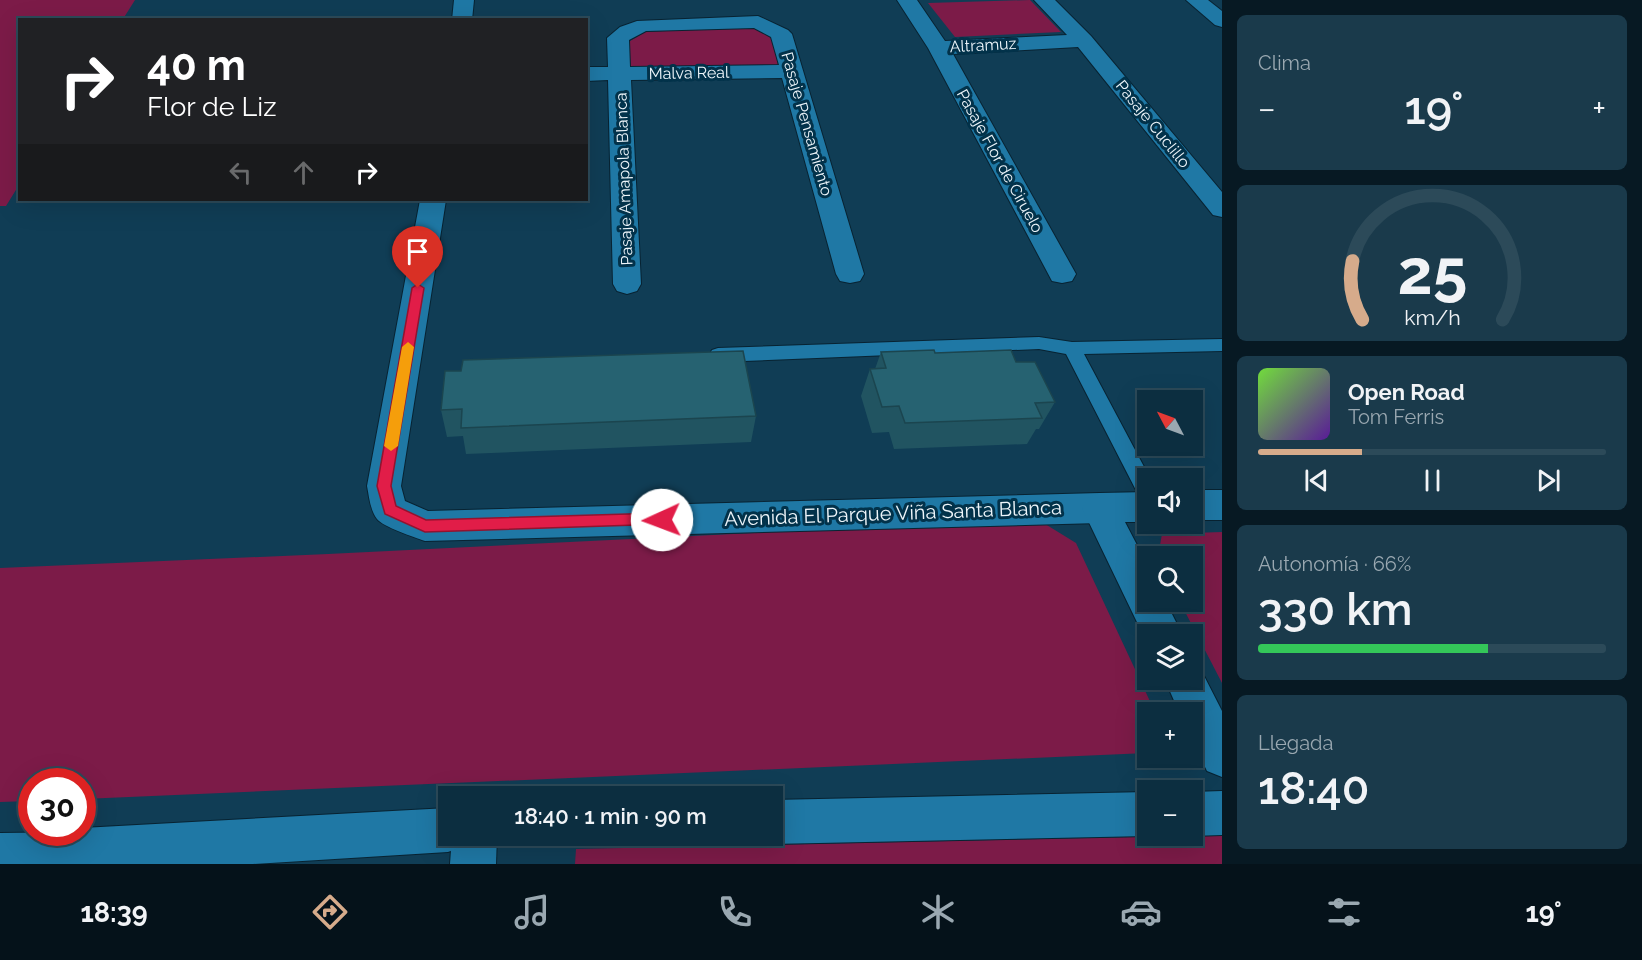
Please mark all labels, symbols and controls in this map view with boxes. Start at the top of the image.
street label: Altramuz [949,34,1017,56]
text: 40 m [147,41,246,90]
icon: right [48,42,126,120]
street label: Pasaje Pensamiento [777,50,837,198]
text: Clima [1258,51,1311,75]
street label: Malva Real [649,63,730,83]
street label: Pasaje Cuclillo [1112,76,1194,172]
text: 19° [1405,82,1463,135]
street label: Pasaje Flor de Ciruelo [953,86,1047,236]
text: − [1258,89,1276,128]
text: + [1592,89,1606,128]
text: Flor de Liz [147,91,276,122]
street label: Pasaje Amapola Blanca [611,92,637,266]
icon: left [224,156,257,189]
icon: ahead [287,156,320,189]
icon: right [350,156,383,189]
pin [392,226,443,288]
icon: arrive [401,235,434,268]
text: 25 [1397,235,1467,309]
text: km/h [1404,305,1460,330]
text: Open Road [1348,379,1465,405]
north arrow [1137,390,1203,456]
map controls [1137,390,1203,846]
text: Tom Ferris [1348,405,1444,429]
icon: previous [1300,464,1333,497]
icon: pause [1416,464,1449,497]
icon: next [1532,464,1565,497]
button: sound [1137,468,1203,534]
position arrow [630,488,694,552]
street label: Avenida El Parque Viña Santa Blanca [724,495,1062,531]
button: search [1137,546,1203,612]
text: Autonomía · 66% [1258,552,1411,576]
text: 330 km [1258,583,1413,636]
button: layers [1137,624,1203,690]
button: + [1137,702,1203,768]
text: Llegada [1258,731,1333,755]
text: 18:40 [1258,762,1369,815]
speed limit sign: 30 [18,768,96,846]
button: − [1137,780,1203,846]
text: 18:40 · 1 min · 90 m [514,803,707,829]
icon: directions [309,891,351,933]
icon: music [511,891,553,933]
icon: phone [714,891,756,933]
icon: climate [917,891,959,933]
icon: car [1120,891,1162,933]
icon: filters [1323,891,1365,933]
text: 18:39 [80,897,148,928]
text: 19° [1525,897,1562,928]

